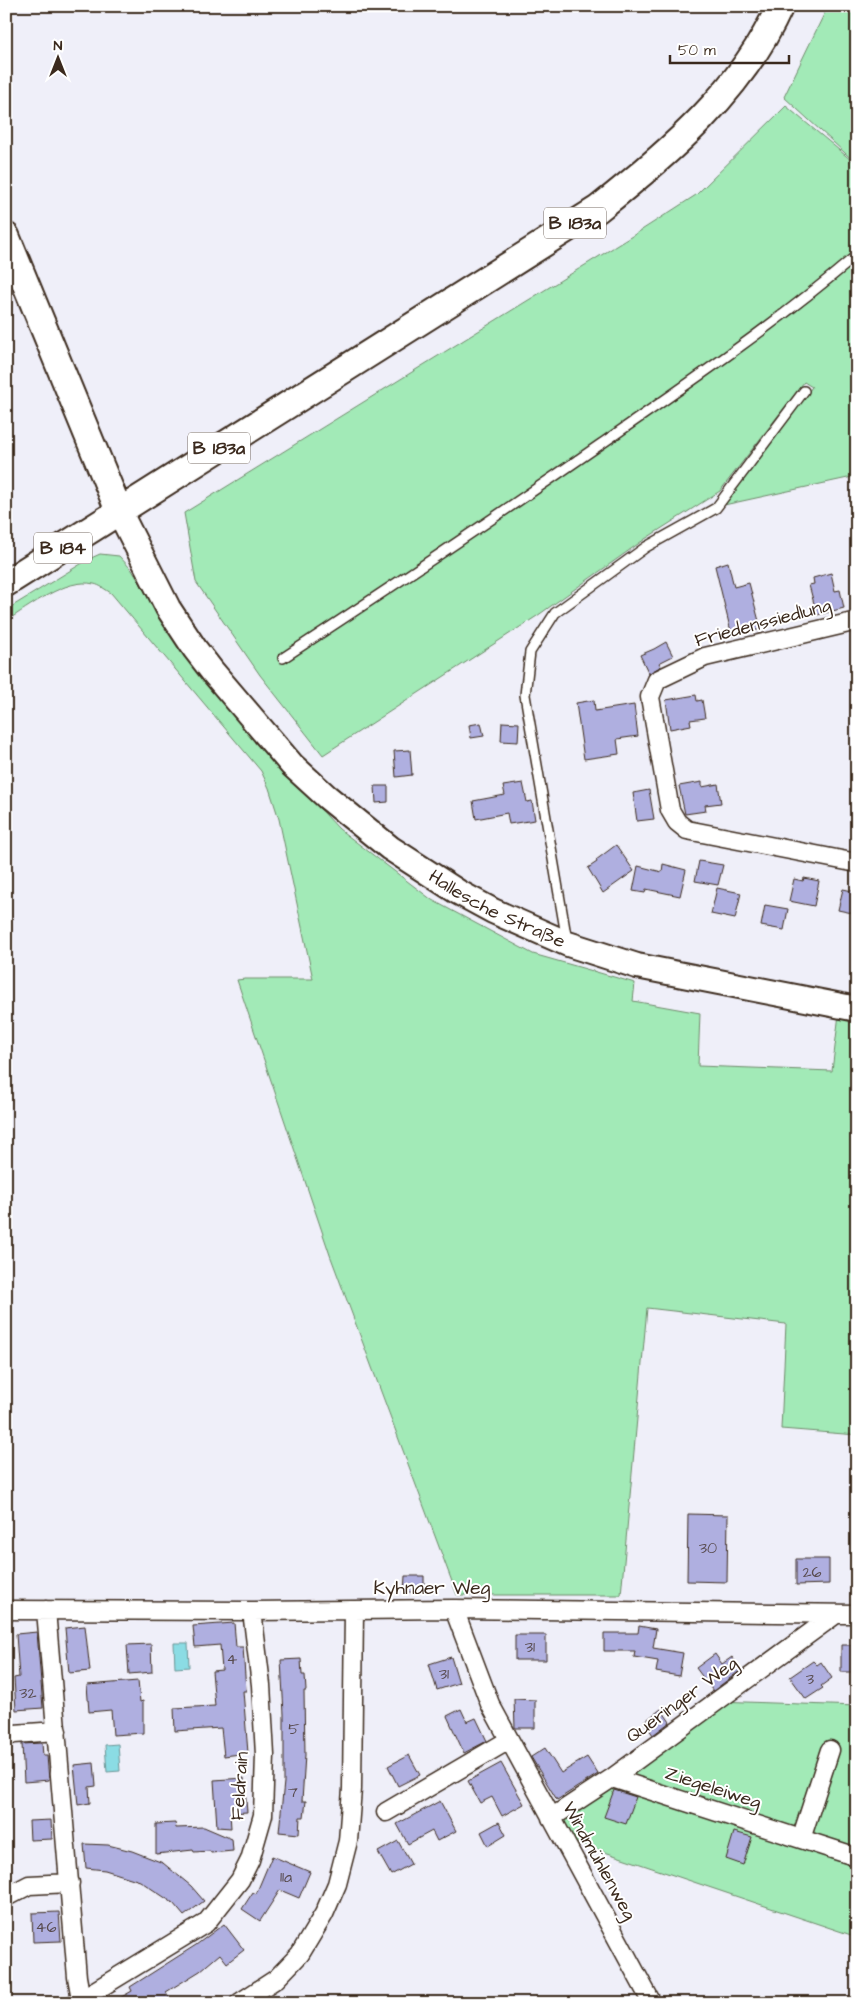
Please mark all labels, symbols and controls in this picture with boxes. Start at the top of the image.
north arrow [32,32,82,82]
scale bar [670,32,789,64]
text: N [54,36,63,56]
text: 50 m [678,40,716,61]
road number: B 183a [544,208,606,238]
road number: B 183a [188,432,250,463]
road number: B 184 [34,532,92,564]
street label: Friedenssiedlung [692,592,835,655]
street label: Hallesche Straße [423,863,570,955]
house number: 30 [699,1537,717,1559]
house number: 26 [802,1561,822,1583]
street label: Kyhnaer Weg [374,1575,491,1603]
house number: 31 [525,1636,535,1658]
house number: 4 [227,1648,238,1670]
street label: Queringer Weg [620,1650,744,1751]
house number: 31 [439,1663,449,1685]
house number: 3 [806,1668,814,1690]
house number: 32 [19,1682,37,1704]
house number: 5 [288,1718,300,1740]
street label: Feldrain [224,1751,256,1821]
street label: Ziegeleiweg [661,1760,765,1817]
house number: 7 [288,1781,298,1803]
street label: Windmühlenweg [554,1797,643,1926]
house number: 11a [280,1866,292,1888]
house number: 46 [36,1916,56,1938]

